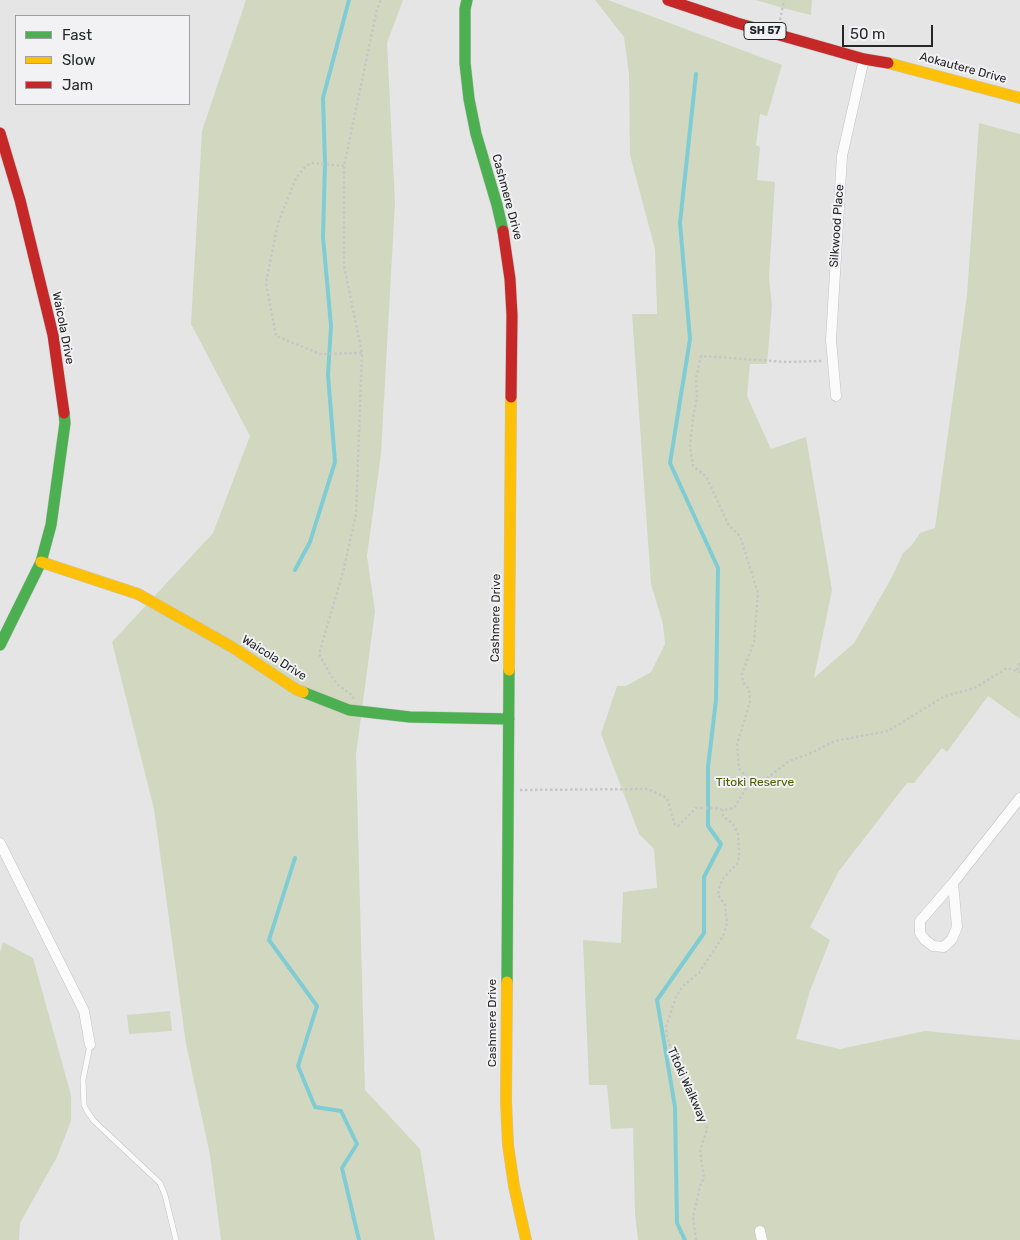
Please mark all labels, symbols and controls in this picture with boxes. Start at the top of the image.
legend [15,15,190,105]
scale bar [845,15,936,47]
road number: SH 57 [744,22,786,40]
text: 50 m [850,25,885,43]
text: Fast [62,26,92,44]
street label: Aokautere Drive [918,50,1008,86]
text: Slow [62,51,95,69]
text: Jam [62,76,93,94]
street label: Cashmere Drive [489,152,525,242]
street label: Silkwood Place [827,184,847,268]
street label: Waicola Drive [49,290,77,366]
street label: Cashmere Drive [488,574,504,662]
street label: Waicola Drive [239,632,309,684]
park label: Titoki Reserve [716,776,794,790]
street label: Cashmere Drive [486,979,500,1067]
street label: Titoki Walkway [664,1045,710,1125]

